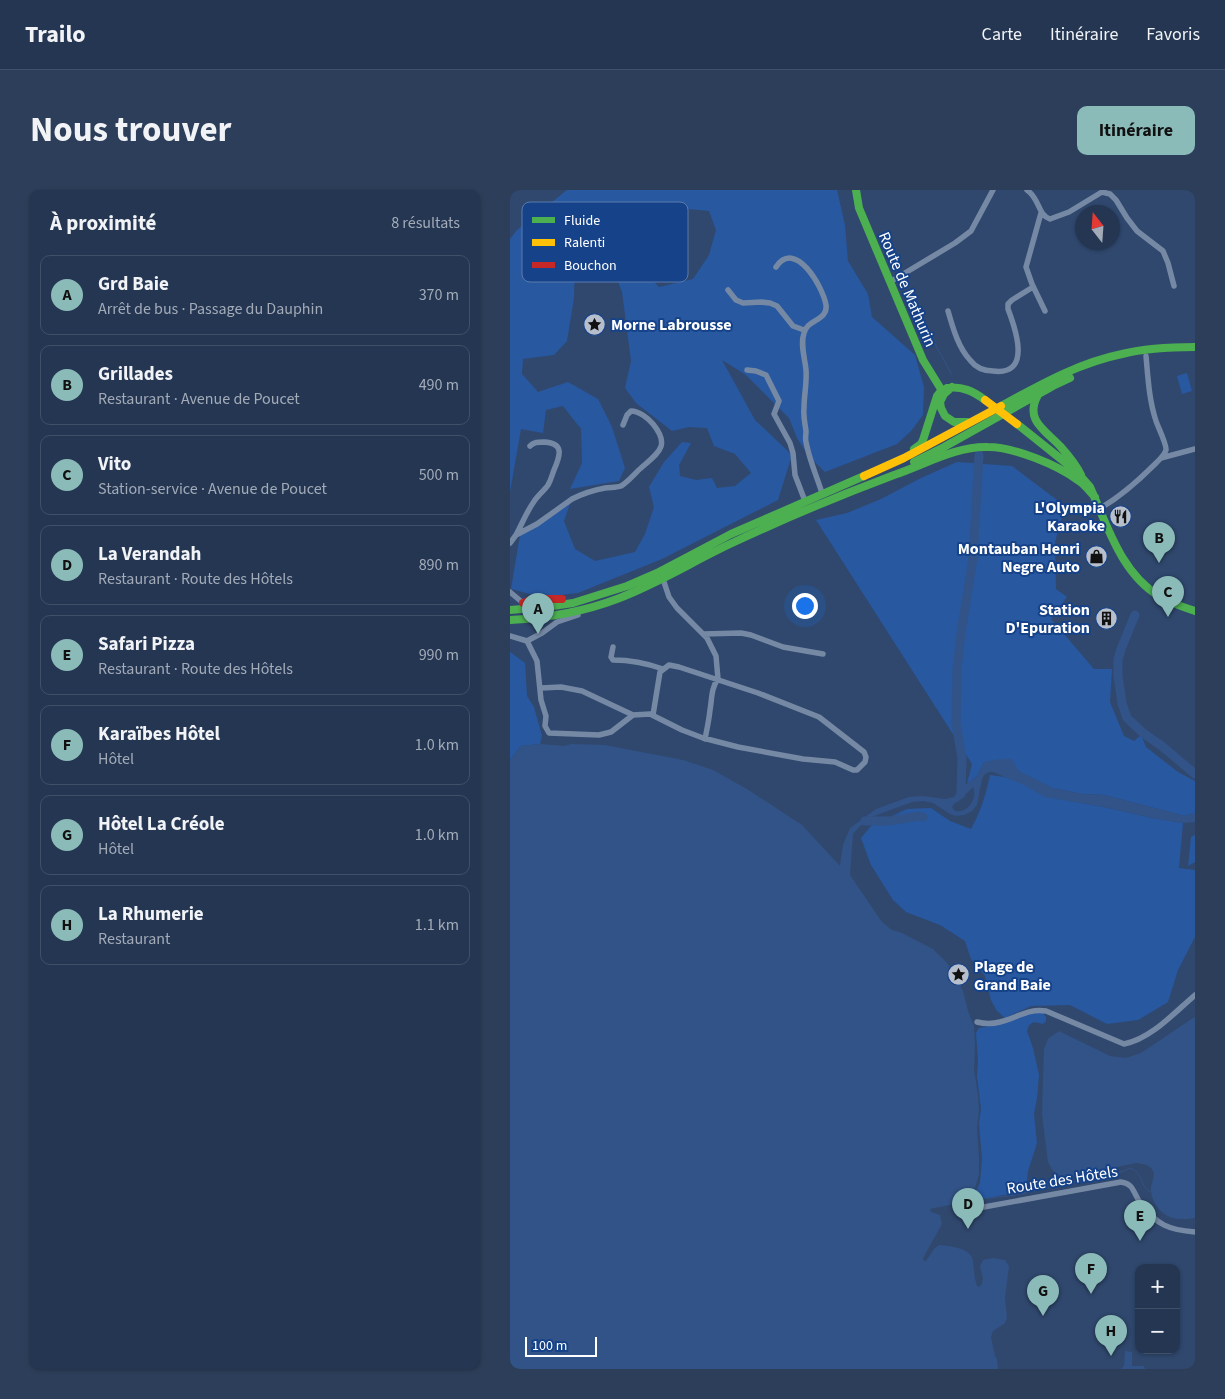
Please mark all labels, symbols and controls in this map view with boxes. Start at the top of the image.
text: Trailo [25,17,86,52]
text: Carte [982,22,1022,47]
text: Itinéraire [1050,22,1118,47]
text: Favoris [1146,22,1200,47]
text: Nous trouver [30,105,231,155]
button: Itinéraire [1077,106,1195,155]
legend [522,202,688,282]
north arrow [1075,205,1120,250]
text: À proximité [50,208,156,238]
text: Fluide [564,211,600,231]
text: 8 résultats [391,212,460,234]
street label: Route de Mathurin [873,228,941,350]
text: Ralenti [564,233,605,253]
text: Bouchon [564,256,617,276]
text: Grd Baie [98,271,169,298]
text: A [62,284,72,306]
text: 370 m [419,284,459,306]
text: Arrêt de bus · Passage du Dauphin [98,298,323,320]
place icon: Morne Labrousse [583,312,607,336]
place label: Morne Labrousse [611,314,732,336]
text: Grillades [98,361,173,388]
text: B [62,374,72,396]
text: 490 m [419,374,459,396]
text: Restaurant · Avenue de Poucet [98,388,300,410]
text: Vito [98,451,131,478]
text: C [62,464,72,486]
text: 500 m [419,464,459,486]
text: Station-service · Avenue de Poucet [98,478,327,500]
place label: L'Olympia Karaoke [1035,497,1105,537]
restaurant icon: L'Olympia Karaoke [1109,504,1133,528]
pin: B [1143,522,1175,563]
place label: Montauban Henri Negre Auto [958,538,1080,578]
text: La Verandah [98,541,201,568]
shop icon: Montauban Henri Negre Auto [1084,545,1108,569]
text: D [62,554,72,576]
text: 890 m [419,554,459,576]
text: Restaurant · Route des Hôtels [98,568,293,590]
pin: C [1152,576,1184,617]
pin: A [522,593,554,634]
your location [792,593,818,619]
place label: Station D'Epuration [1005,599,1090,639]
building icon: Station D'Epuration [1094,606,1118,630]
text: Safari Pizza [98,631,195,658]
text: E [63,644,71,666]
text: 990 m [419,644,459,666]
text: Restaurant · Route des Hôtels [98,658,293,680]
text: Karaïbes Hôtel [98,721,220,748]
text: F [63,734,71,756]
text: 1.0 km [415,734,459,756]
text: Hôtel [98,748,134,770]
text: Hôtel La Créole [98,811,225,838]
text: G [62,824,72,846]
text: 1.0 km [415,824,459,846]
text: Hôtel [98,838,134,860]
text: La Rhumerie [98,901,204,928]
text: H [62,914,72,936]
text: 1.1 km [415,914,459,936]
text: Restaurant [98,928,171,950]
place label: Plage de Grand Baie [974,956,1051,996]
place icon: Plage de Grand Baie [946,963,970,987]
street label: Route des Hôtels [1005,1160,1120,1200]
pin: D [952,1188,984,1229]
pin: E [1124,1200,1156,1241]
pin: F [1075,1253,1107,1294]
map controls [1135,1264,1180,1354]
button: + [1135,1264,1180,1309]
pin: G [1027,1275,1059,1316]
button: − [1135,1309,1180,1354]
pin: H [1095,1315,1127,1356]
scale bar [525,1334,598,1357]
text: 100 m [532,1336,567,1356]

